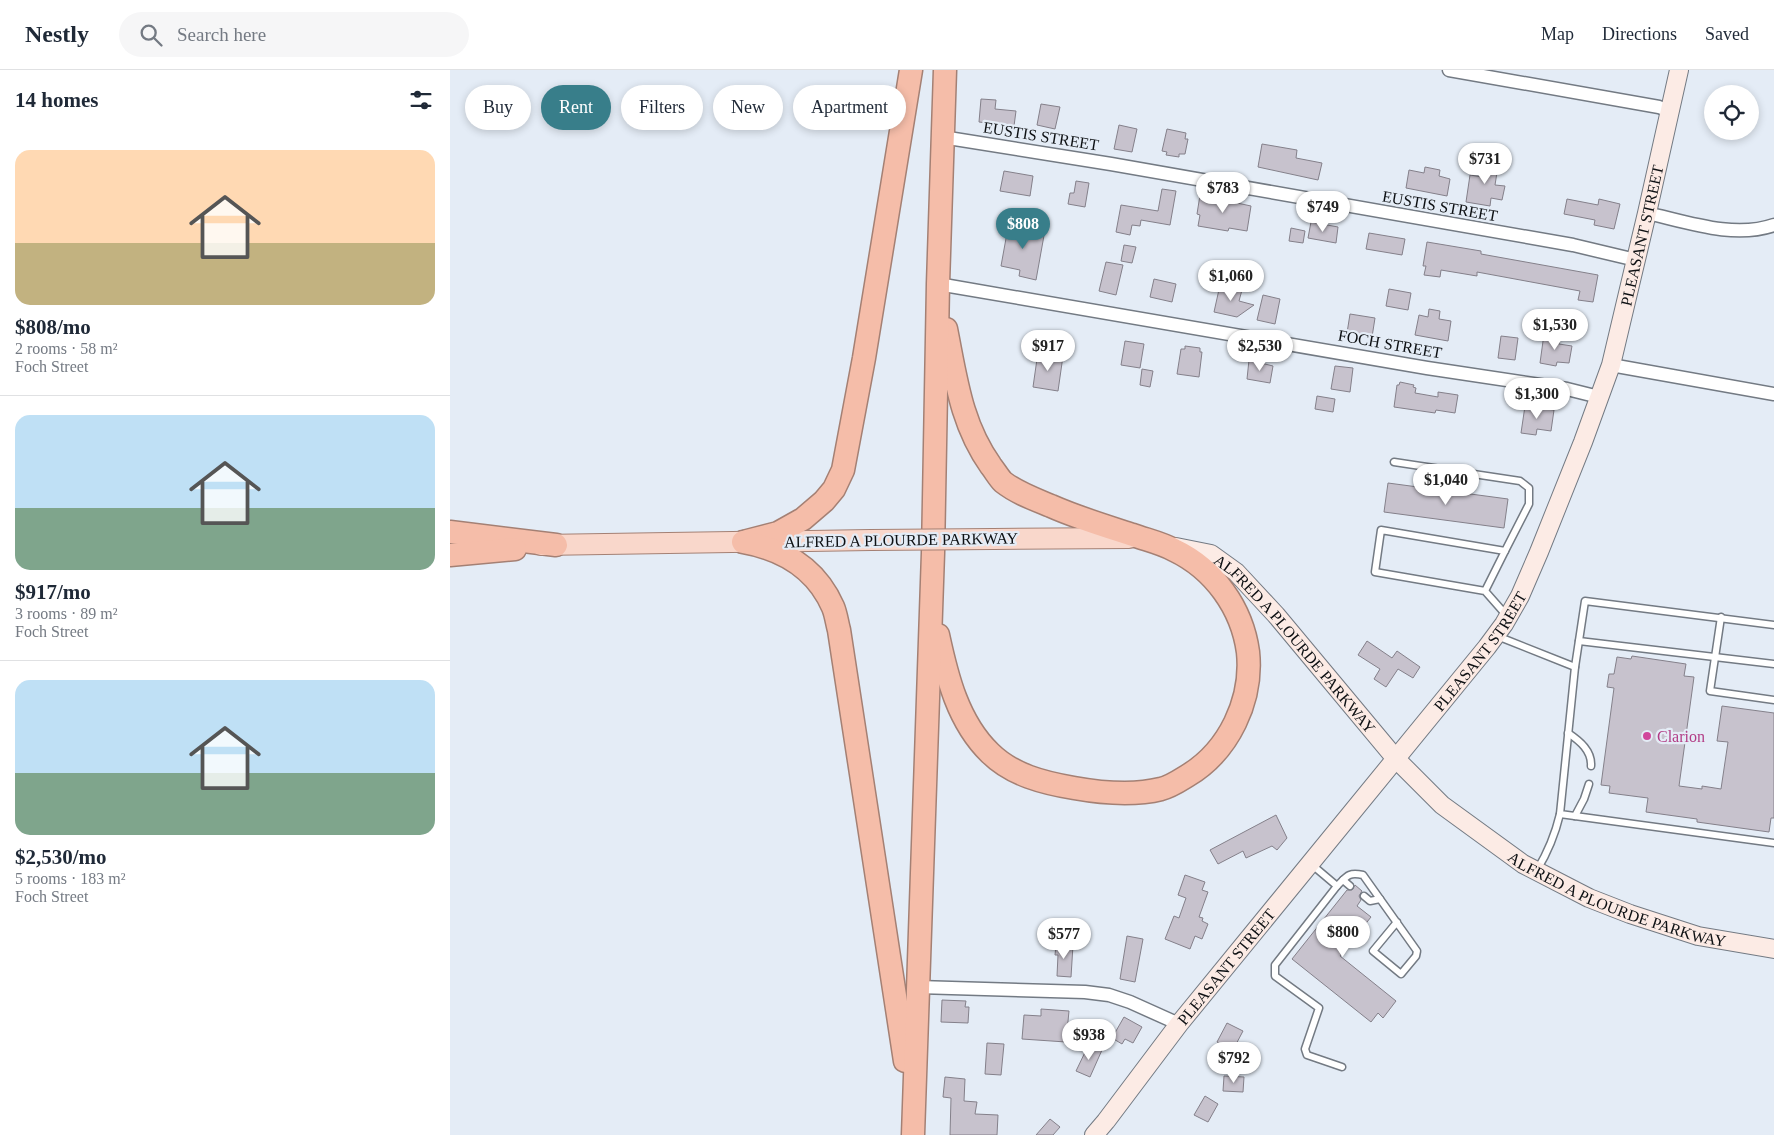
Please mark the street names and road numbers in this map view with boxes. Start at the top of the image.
street label: EUSTIS STREET [982,118,1100,154]
street label: PLEASANT STREET [1617,163,1666,308]
street label: EUSTIS STREET [1381,187,1499,225]
street label: FOCH STREET [1337,326,1444,362]
street label: ALFRED A PLOURDE PARKWAY [784,529,1019,551]
street label: ALFRED A PLOURDE PARKWAY [1211,551,1379,737]
street label: PLEASANT STREET [1430,588,1529,714]
street label: ALFRED A PLOURDE PARKWAY [1505,848,1728,949]
street label: PLEASANT STREET [1174,905,1278,1028]

